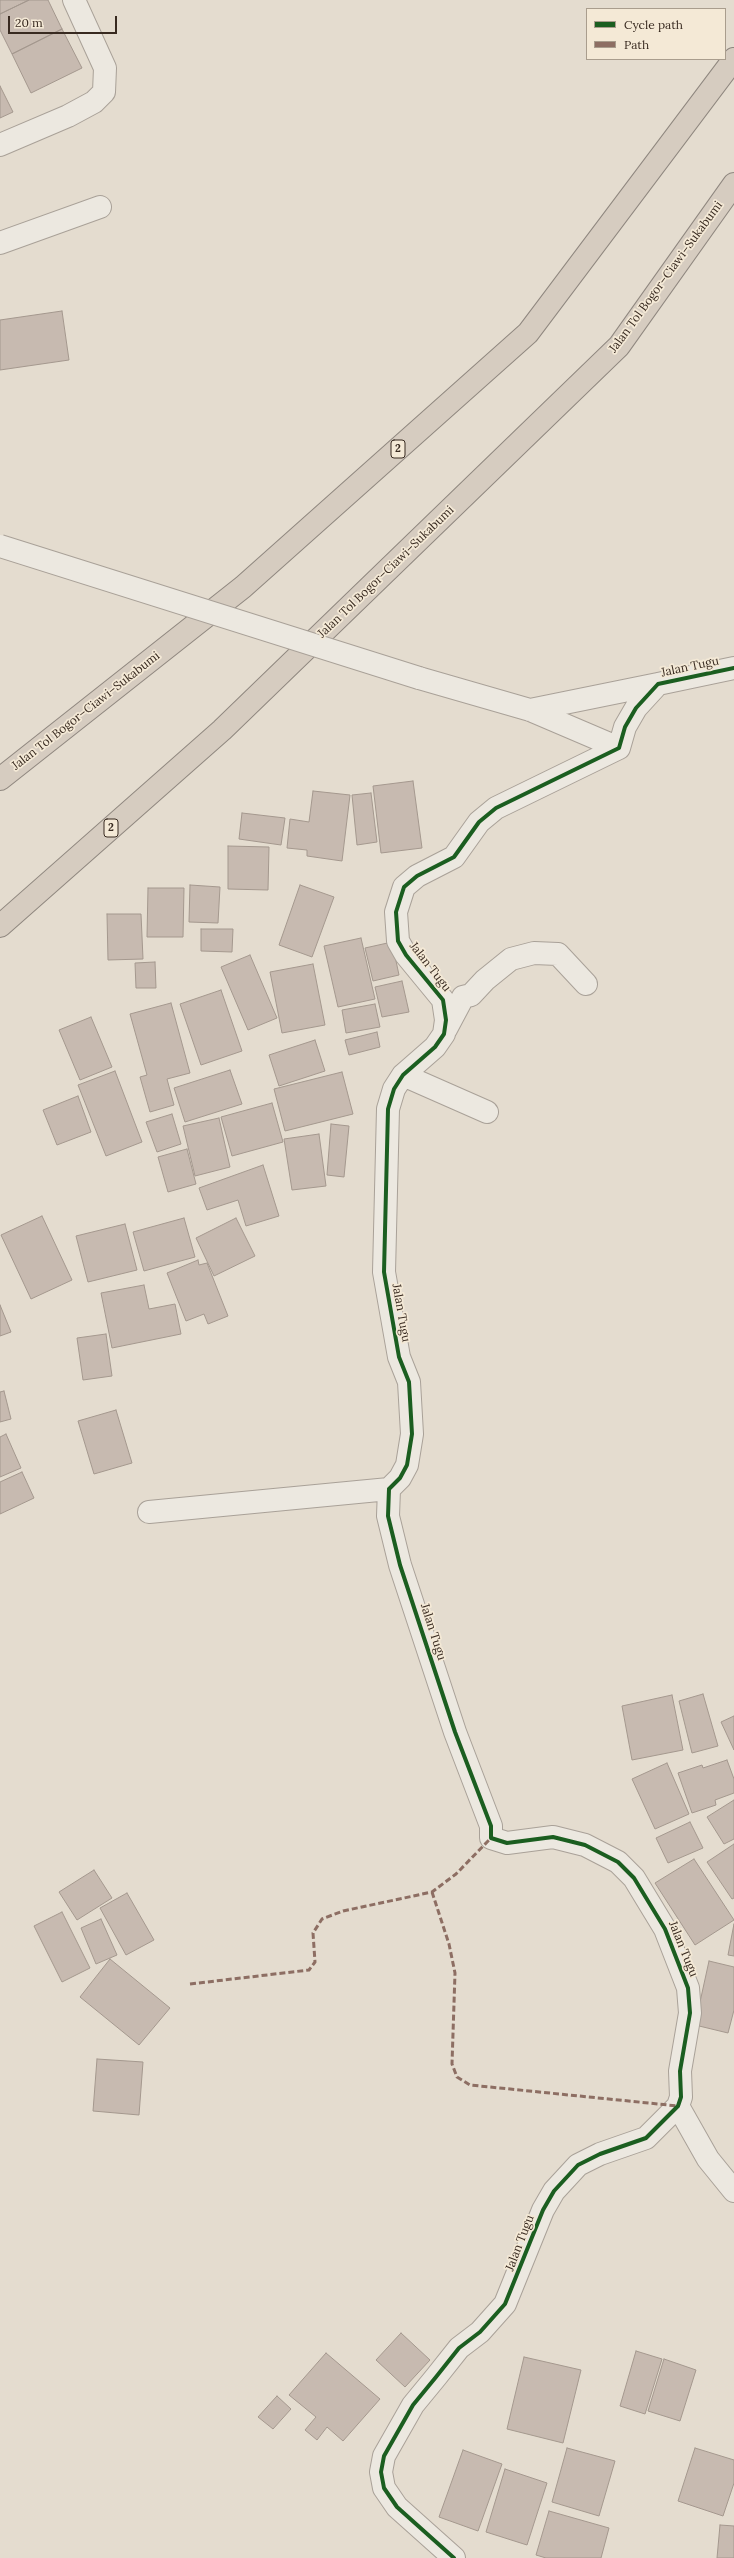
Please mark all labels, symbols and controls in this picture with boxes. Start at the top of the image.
scale bar [10,8,119,34]
legend [586,8,726,60]
text: 20 m [15,15,43,30]
text: Cycle path [624,17,683,32]
text: Path [624,37,649,52]
street label: Jalan Tol Bogor–Ciawi–Sukabumi [606,198,726,356]
road number: 2 [391,440,405,458]
street label: Jalan Tol Bogor–Ciawi–Sukabumi [315,503,457,641]
street label: Jalan Tol Bogor–Ciawi–Sukabumi [9,649,163,773]
street label: Jalan Tugu [660,654,720,680]
road number: 2 [104,819,118,837]
street label: Jalan Tugu [406,939,454,995]
street label: Jalan Tugu [389,1283,413,1343]
street label: Jalan Tugu [417,1602,449,1662]
street label: Jalan Tugu [665,1919,701,1979]
street label: Jalan Tugu [503,2213,537,2273]

